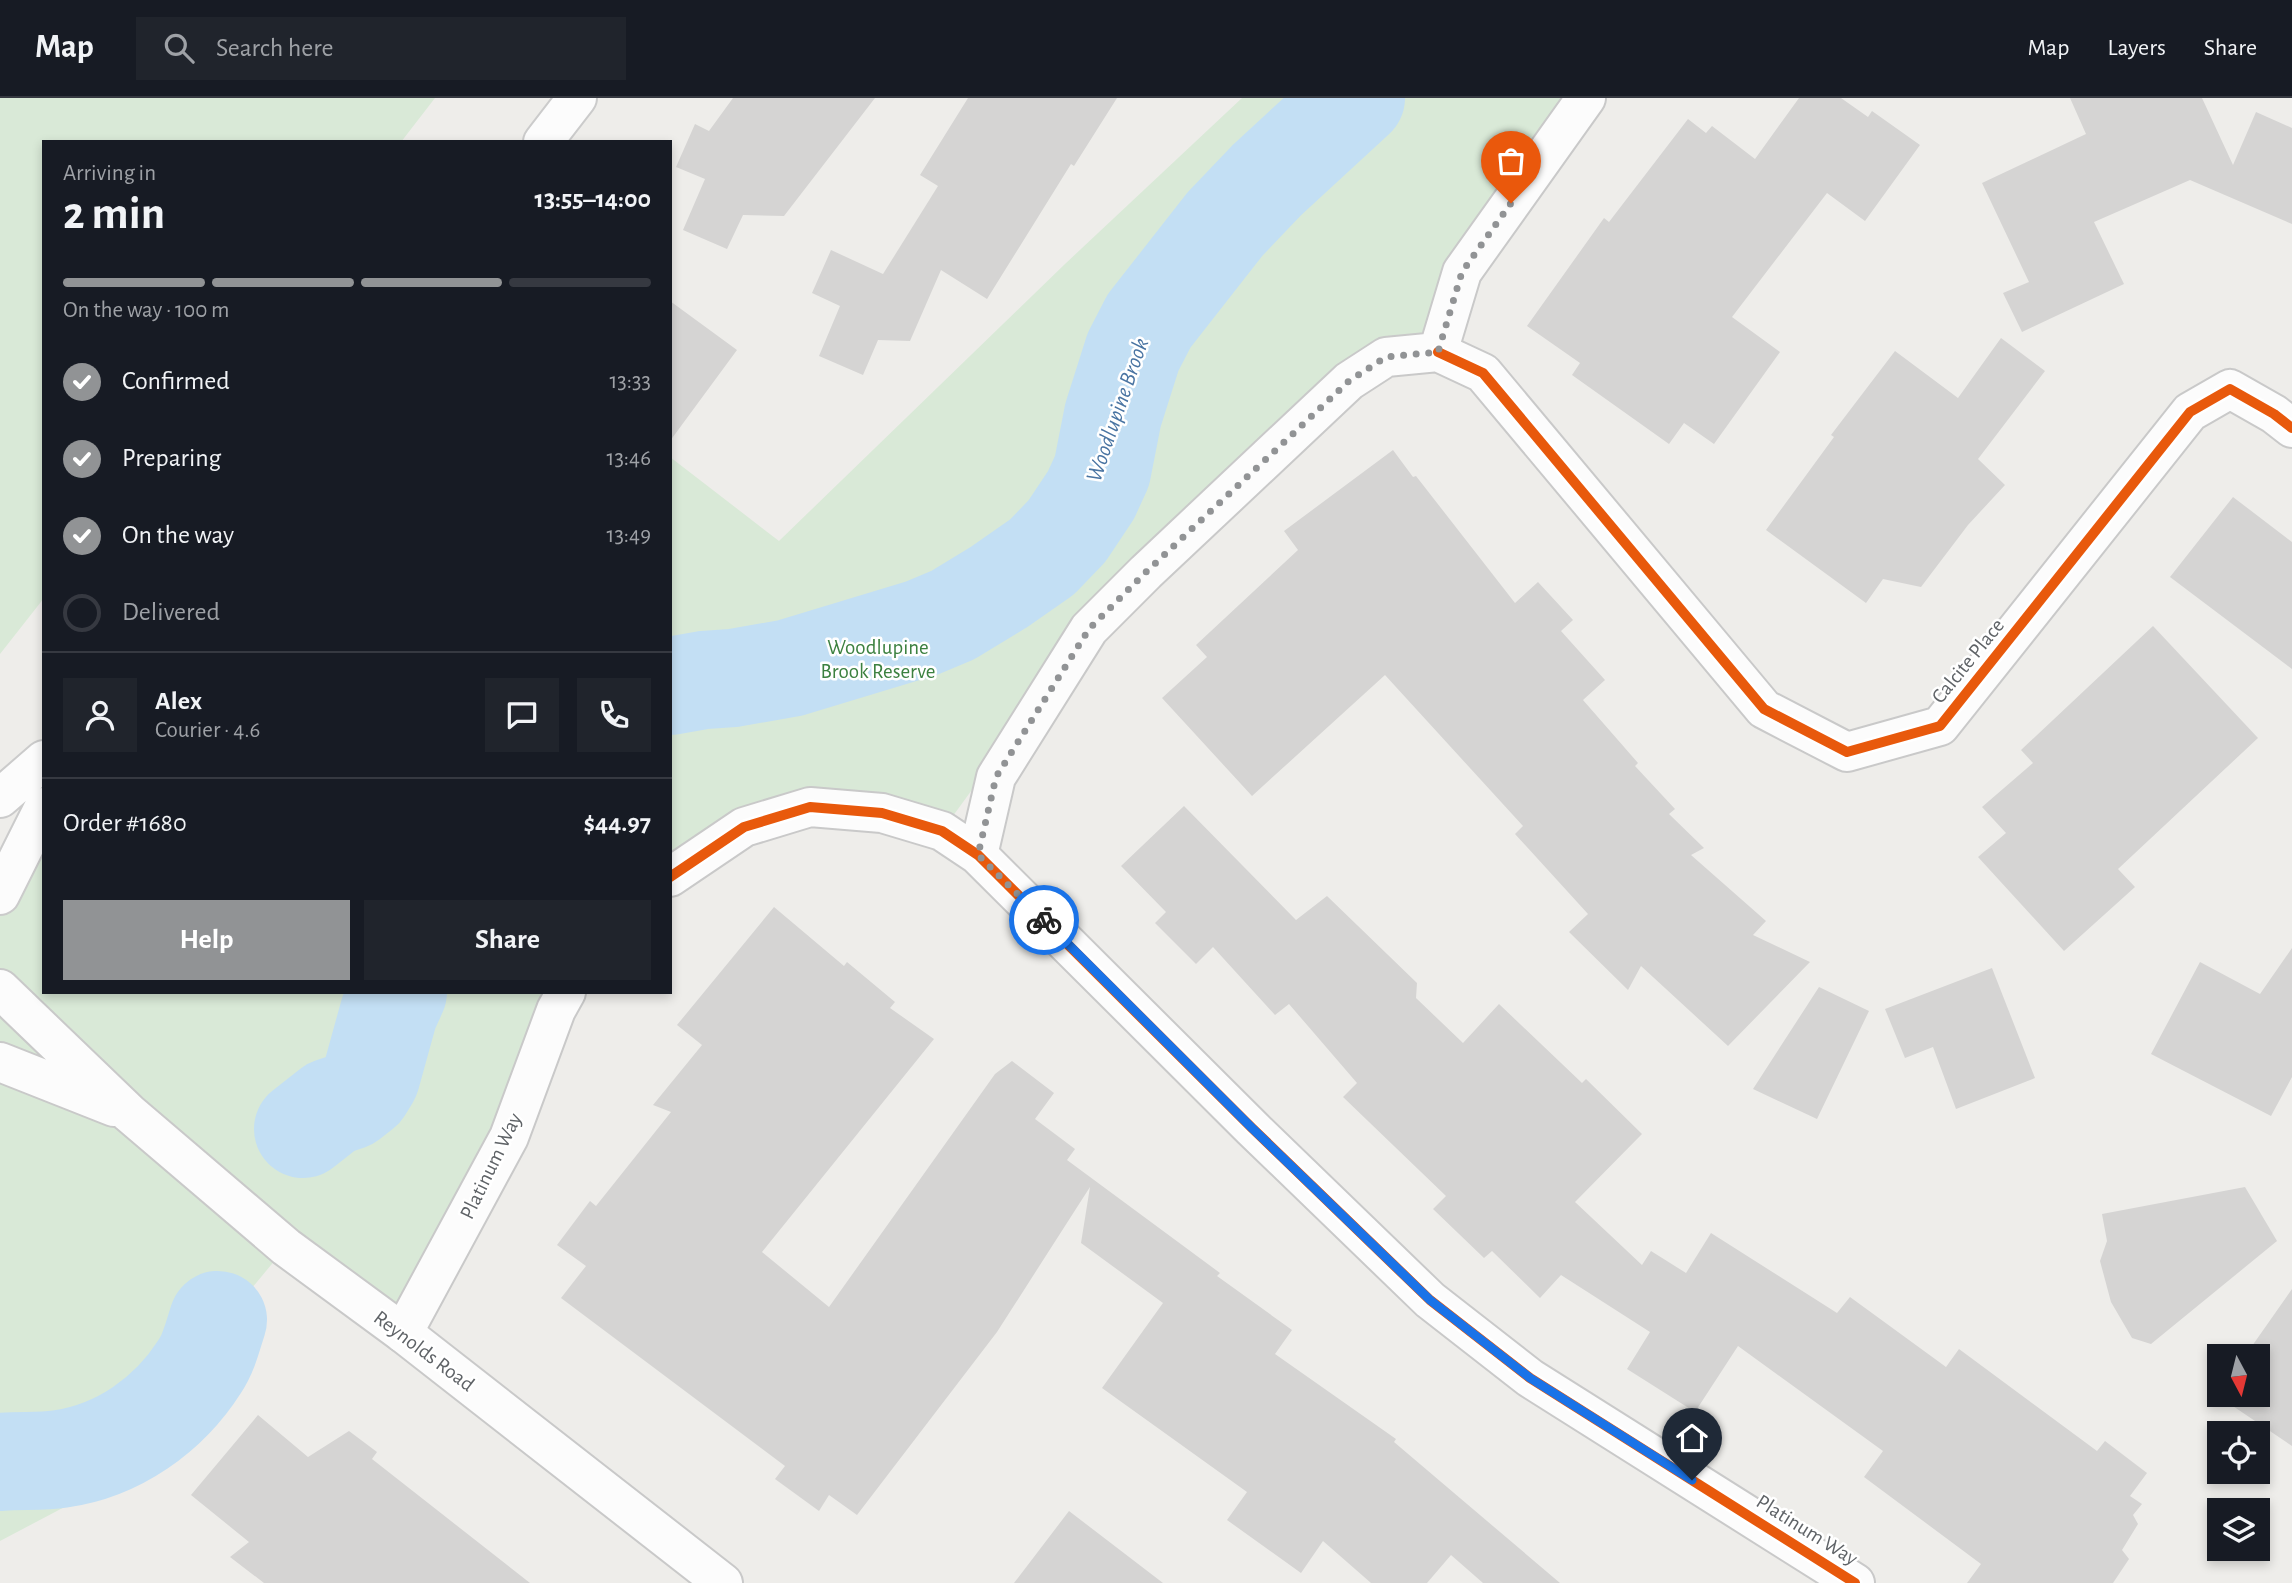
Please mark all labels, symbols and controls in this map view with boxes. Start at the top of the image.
search box [136,17,626,80]
icon: search [160,29,198,67]
text: Map [35,31,94,64]
text: Search here [216,35,334,61]
text: Map [2027,36,2069,60]
text: Layers [2107,36,2166,60]
text: Share [2204,36,2257,60]
pin [1481,131,1541,203]
icon: bag [1492,142,1530,180]
text: Arriving in [63,162,156,185]
text: 13:55–14:00 [535,186,651,212]
text: 2 min [63,191,165,237]
text: On the way · 100 m [63,299,230,322]
water label: Woodlupine Brook [1083,335,1153,485]
icon: check [63,363,101,401]
text: Confirmed [122,368,230,394]
text: 13:33 [609,370,651,393]
icon: check [63,440,101,478]
text: Preparing [122,445,221,471]
text: 13:46 [606,447,651,470]
icon: check [63,517,101,555]
text: On the way [122,522,234,548]
text: 13:49 [606,524,651,547]
text: Delivered [122,599,220,625]
street label: Calcite Place [1928,615,2008,707]
park label: Woodlupine Brook Reserve [821,637,935,682]
button: person [63,678,137,752]
button: chat [485,678,559,752]
button: phone [577,678,651,752]
text: Alex [155,688,202,714]
text: Courier · 4.6 [155,719,260,742]
text: Order #1680 [63,810,187,836]
text: $44.97 [583,810,651,836]
courier [1009,885,1079,955]
button: Help [63,900,350,980]
button: Share [364,900,651,980]
icon: bike [1025,901,1063,939]
street label: Platinum Way [456,1110,526,1222]
street label: Reynolds Road [370,1307,478,1395]
north arrow [2207,1344,2270,1407]
map controls [2207,1344,2270,1561]
pin [1662,1408,1722,1480]
icon: home [1673,1419,1711,1457]
button: locate [2207,1421,2270,1484]
street label: Platinum Way [1753,1491,1861,1569]
button: layers [2207,1498,2270,1561]

